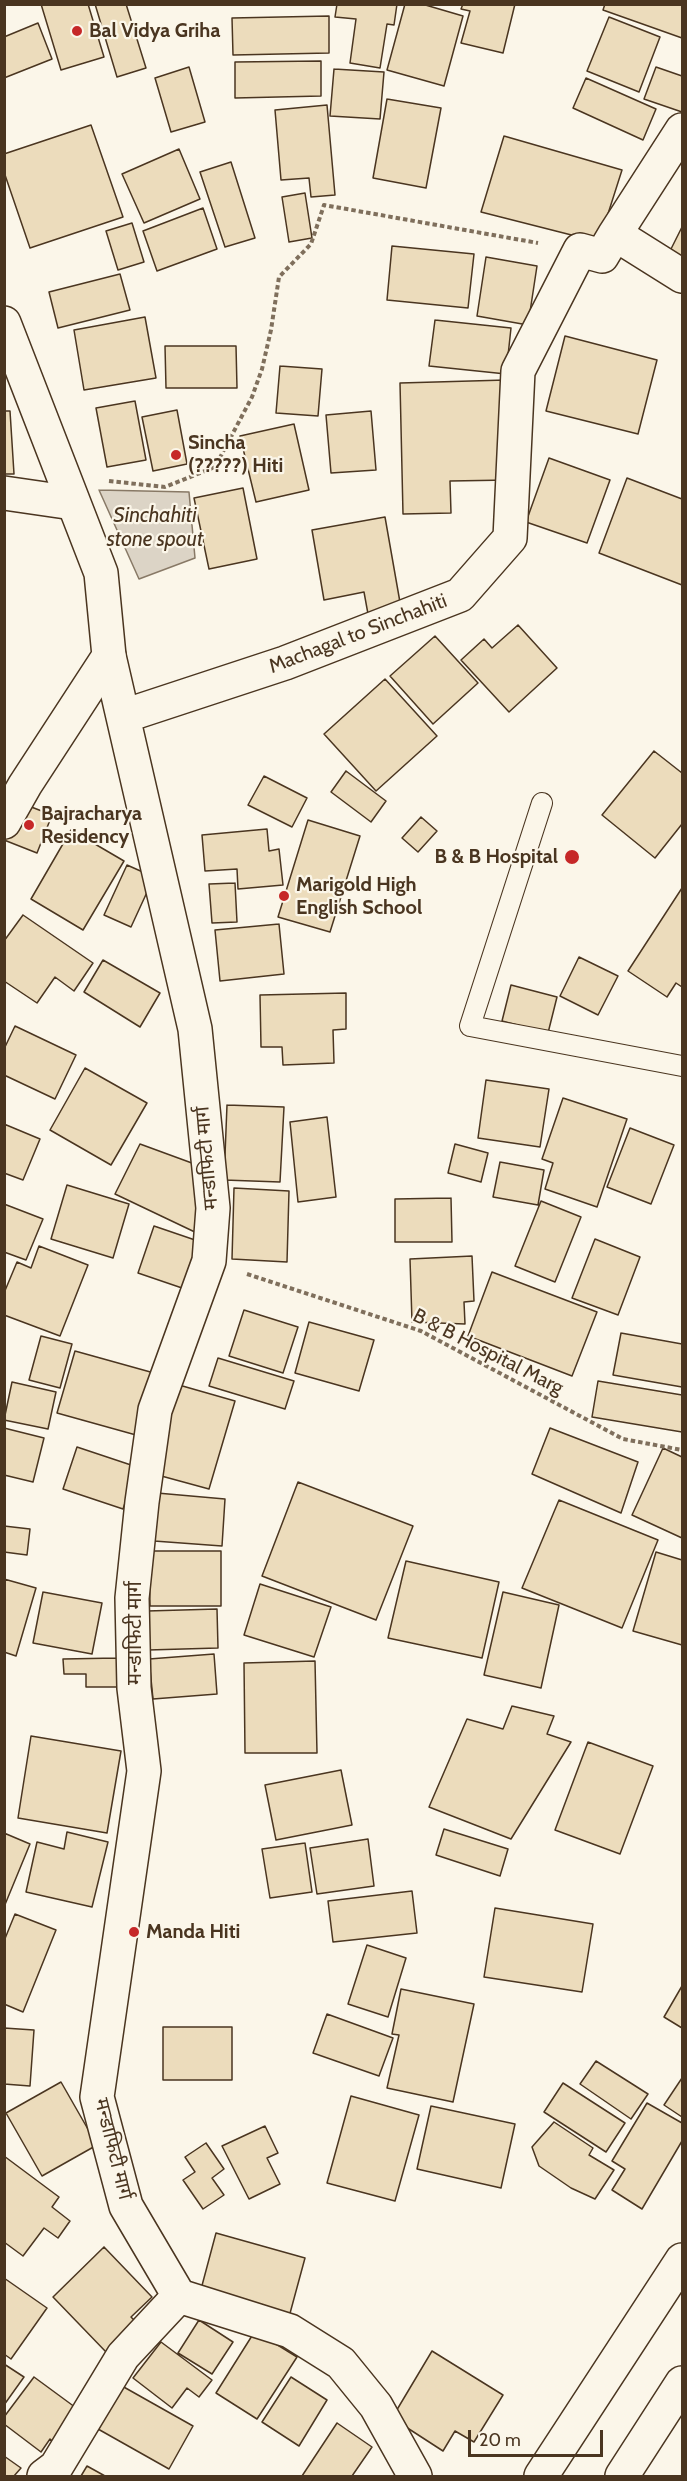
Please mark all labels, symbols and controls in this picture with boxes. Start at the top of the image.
place label: Bal Vidya Griha [89,19,220,43]
marker: Bal Vidya Griha [70,24,84,38]
place label: Sincha (?????) Hiti [188,431,283,478]
marker: Sincha (?????) Hiti [169,448,183,462]
water label: Sinchahiti stone spout [107,503,203,553]
street label: Machagal to Sinchahiti [266,589,450,679]
place label: Bajracharya Residency [41,802,142,849]
marker: Bajracharya Residency [22,818,36,832]
place label: B & B Hospital [434,845,558,869]
marker: B & B Hospital [563,848,581,866]
place label: Marigold High English School [296,873,422,920]
marker: Marigold High English School [277,889,291,903]
street label: मन्डाफिटी मार्ग [191,1105,223,1211]
street label: B & B Hospital Marg [409,1304,567,1400]
street label: मन्डाफिटी मार्ग [123,1581,147,1685]
place label: Manda Hiti [146,1920,240,1944]
marker: Manda Hiti [127,1925,141,1939]
street label: मन्डाफिटी मार्ग [89,2096,137,2202]
scale bar [471,2418,606,2456]
text: 20 m [479,2429,521,2451]

